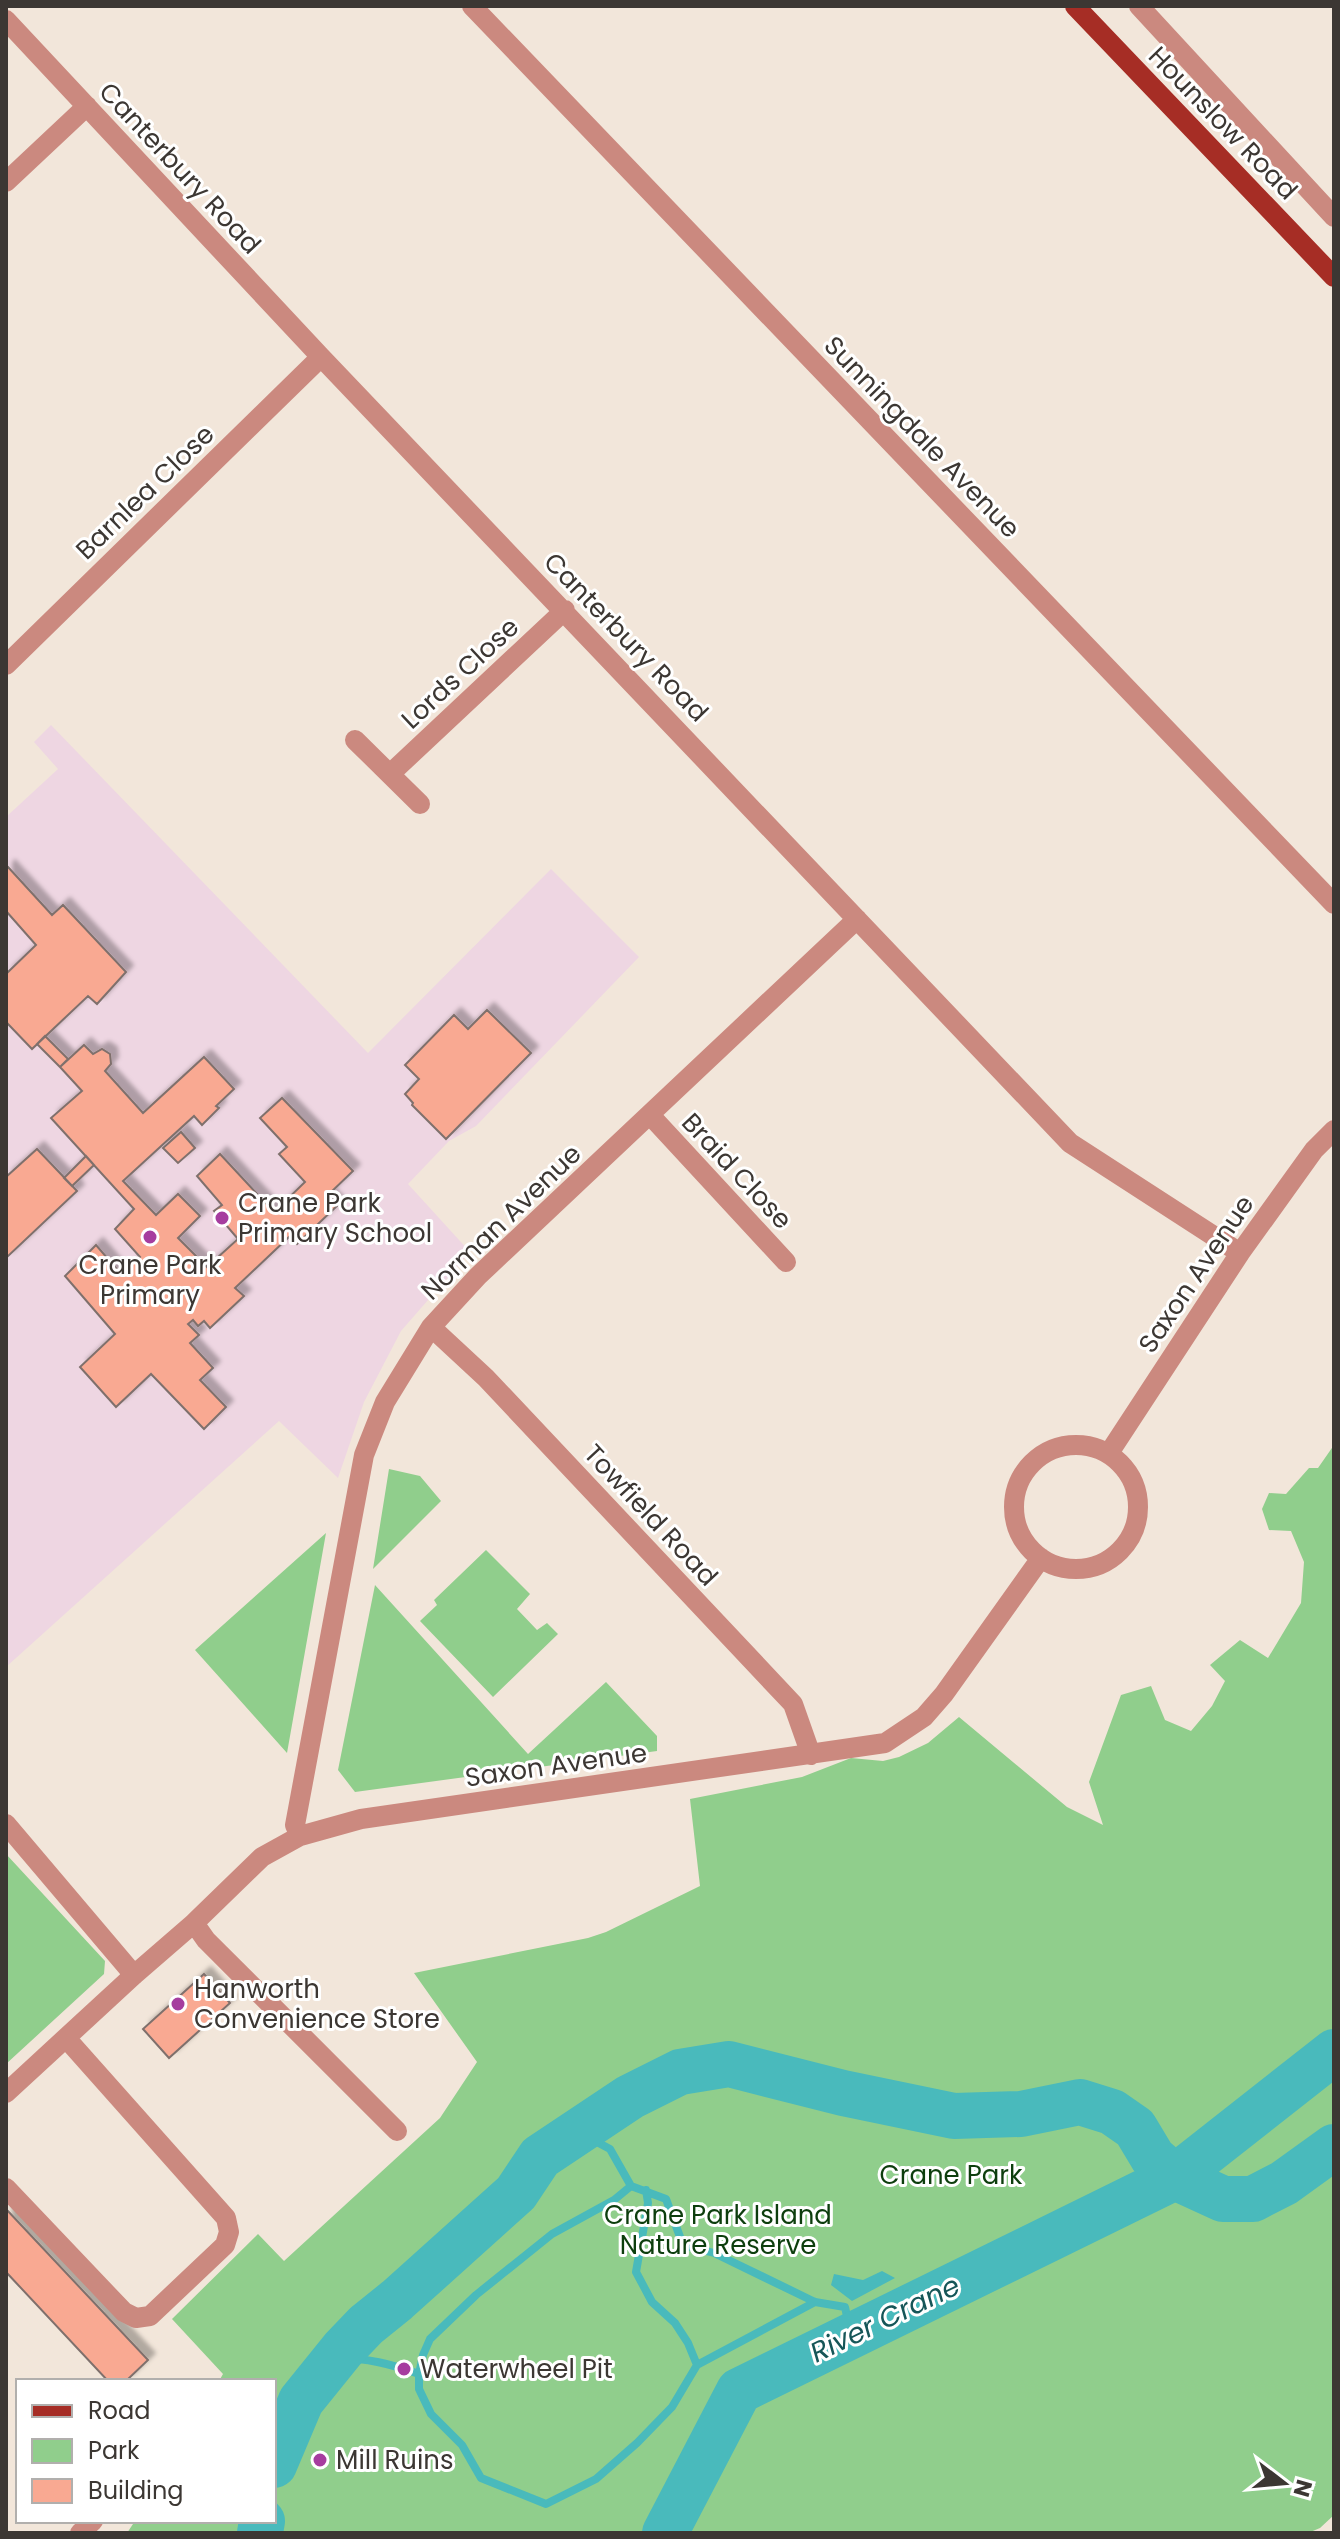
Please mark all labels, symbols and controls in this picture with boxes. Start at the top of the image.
street label: Hounslow Road [1140,38,1306,208]
street label: Canterbury Road [91,74,269,262]
street label: Sunningdale Avenue [816,328,1028,546]
street label: Barnlea Close [68,417,222,567]
street label: Canterbury Road [536,544,716,730]
street label: Lords Close [393,609,527,737]
street label: Braid Close [674,1105,800,1237]
street label: Norman Avenue [413,1136,589,1308]
place label: Crane Park Primary School [238,1185,432,1251]
street label: Saxon Avenue [1130,1188,1262,1360]
marker: Crane Park Primary School [213,1209,231,1227]
marker: Crane Park Primary [141,1228,159,1246]
place label: Crane Park Primary [79,1247,222,1313]
street label: Towfield Road [576,1436,726,1594]
street label: Saxon Avenue [463,1734,649,1796]
place label: Hanworth Convenience Store [194,1971,440,2037]
marker: Hanworth Convenience Store [169,1995,187,2013]
park label: Crane Park [880,2157,1023,2193]
park label: Crane Park Island Nature Reserve [604,2197,832,2263]
water label: River Crane [804,2266,966,2372]
place label: Waterwheel Pit [420,2351,613,2387]
marker: Waterwheel Pit [395,2360,413,2378]
legend [16,2379,276,2523]
text: Road [88,2394,150,2427]
text: Park [88,2434,140,2467]
place label: Mill Ruins [336,2442,454,2478]
north arrow [1244,2443,1324,2523]
marker: Mill Ruins [311,2451,329,2469]
text: Building [88,2474,184,2507]
text: N [1286,2476,1320,2501]

